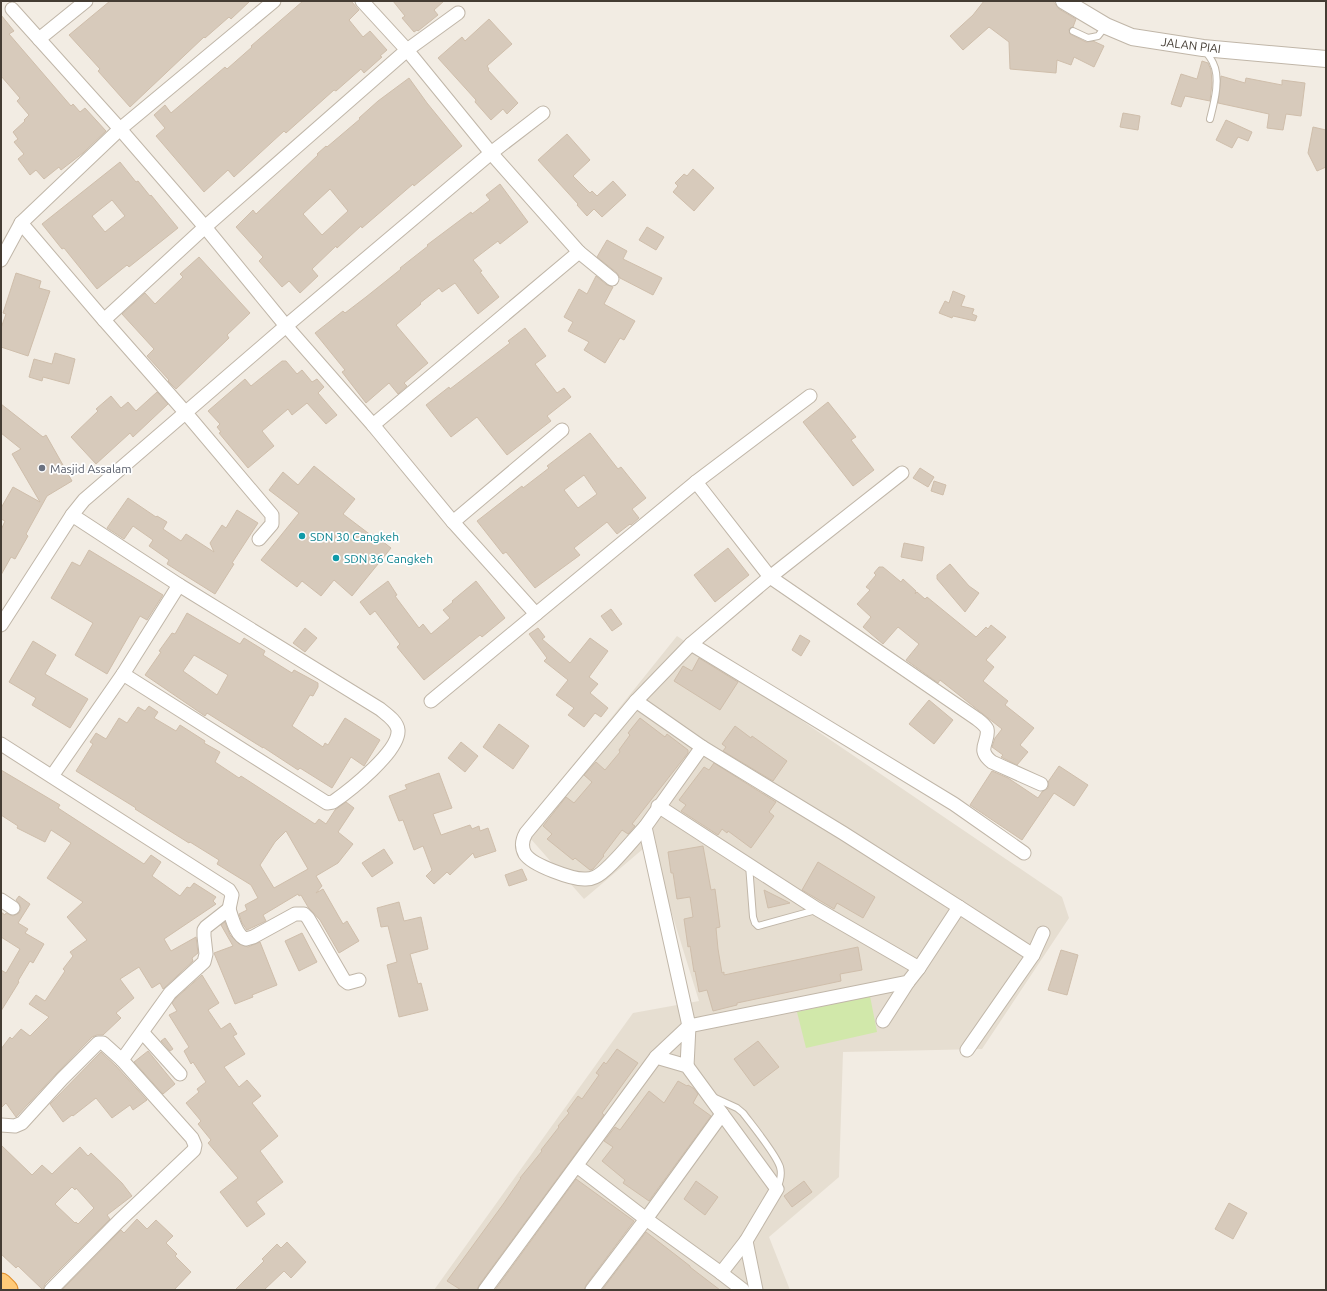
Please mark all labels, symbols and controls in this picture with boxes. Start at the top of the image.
street label: JALAN PIAI [1160,35,1222,55]
place label: Masjid Assalam [50,462,132,475]
marker: Masjid Assalam [37,463,47,473]
place label: SDN 30 Cangkeh [310,530,399,543]
marker: SDN 30 Cangkeh [297,531,307,541]
place label: SDN 36 Cangkeh [344,552,433,565]
marker: SDN 36 Cangkeh [331,553,341,563]

